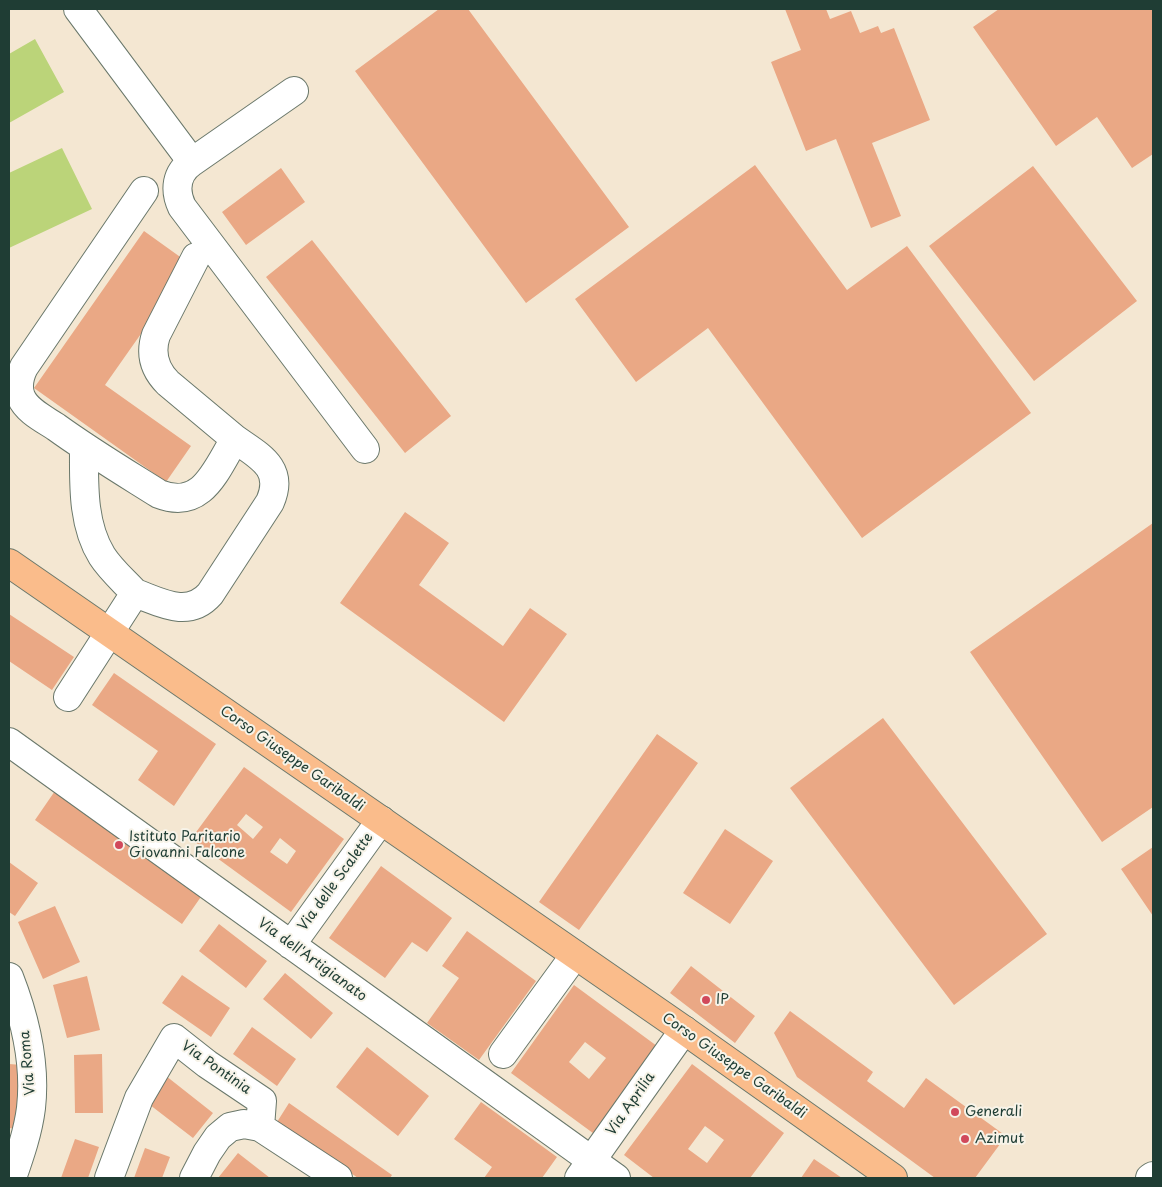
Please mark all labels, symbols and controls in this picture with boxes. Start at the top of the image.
street label: Corso Giuseppe Garibaldi [217,703,367,815]
place label: Istituto Paritario Giovanni Falcone [129,829,245,862]
street label: Via delle Scalette [295,830,377,934]
marker: Istituto Paritario Giovanni Falcone [113,839,125,851]
street label: Via dell'Artigianato [254,915,370,1005]
place label: IP [716,992,729,1008]
marker: IP [700,994,712,1006]
street label: Corso Giuseppe Garibaldi [659,1010,809,1122]
street label: Via Roma [17,1030,39,1096]
street label: Via Pontinia [178,1038,254,1098]
street label: Via Aprilia [603,1069,659,1139]
place label: Generali [965,1104,1022,1120]
marker: Generali [949,1106,961,1118]
place label: Azimut [975,1131,1024,1147]
marker: Azimut [959,1133,971,1145]

